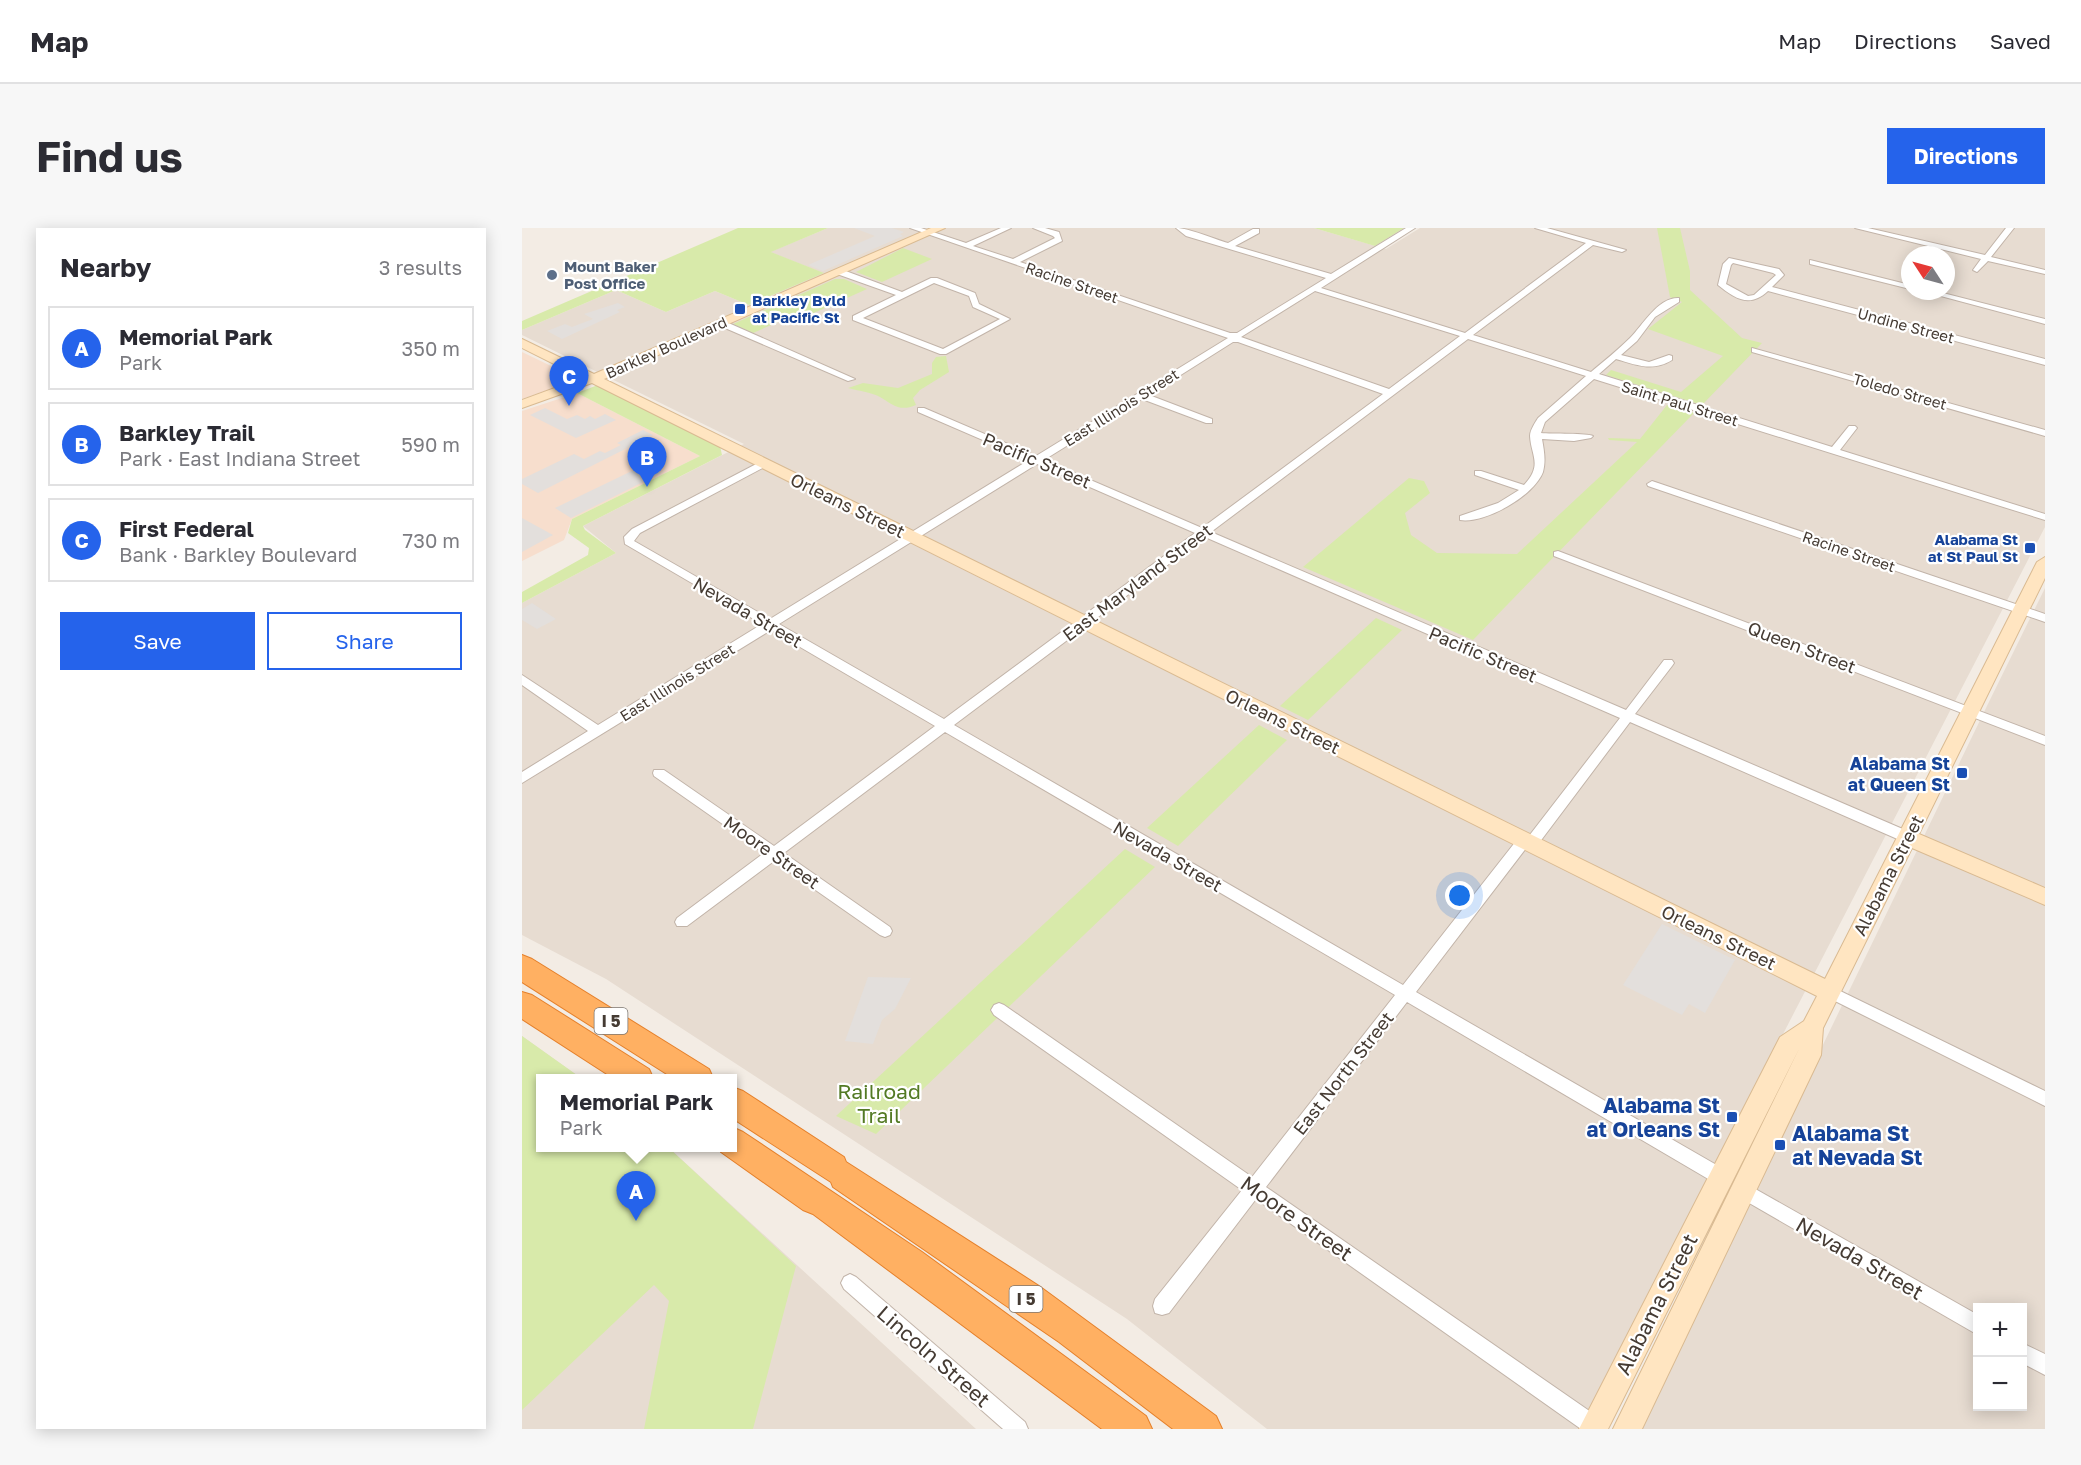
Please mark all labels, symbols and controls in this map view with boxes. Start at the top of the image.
text: Map [30,25,88,58]
text: Map [1778,28,1821,54]
text: Directions [1854,28,1957,54]
text: Saved [1990,28,2051,54]
button: Directions [1887,128,2045,184]
text: Find us [36,131,183,181]
north arrow [1901,246,1955,300]
text: Nearby [60,252,151,283]
text: 3 results [379,255,462,279]
place label: Mount Baker Post Office [564,257,657,292]
street label: Racine Street [1023,258,1121,306]
marker: Mount Baker Post Office [545,268,559,282]
place label: Barkley Bvld at Pacific St [752,291,846,326]
marker: Barkley Bvld at Pacific St [733,302,747,316]
street label: Undine Street [1856,303,1956,347]
street label: Barkley Boulevard [603,312,729,382]
text: Memorial Park [119,323,273,350]
text: A [74,336,89,360]
text: 350 m [402,336,460,360]
text: Park [119,350,162,374]
pin: C [550,356,588,406]
street label: East Illinois Street [1060,364,1182,450]
street label: Toledo Street [1851,369,1949,413]
street label: Saint Paul Street [1619,377,1741,429]
text: Barkley Trail [119,419,255,446]
street label: Pacific Street [980,427,1094,493]
text: B [74,432,89,456]
text: 590 m [401,432,460,456]
pin: B [628,438,666,487]
text: Park · East Indiana Street [119,446,361,470]
street label: Orleans Street [787,468,909,542]
text: First Federal [119,515,254,542]
street label: East Maryland Street [1058,519,1216,645]
street label: Racine Street [1800,527,1898,575]
text: C [74,528,89,552]
text: 730 m [403,528,460,552]
place label: Alabama St at St Paul St [1928,530,2018,565]
marker: Alabama St at St Paul St [2023,541,2037,555]
text: Bank · Barkley Boulevard [119,542,357,566]
street label: Nevada Street [689,572,807,652]
button: Save [60,612,255,670]
button: Share [267,612,462,670]
street label: Queen Street [1745,616,1859,678]
street label: Pacific Street [1426,621,1540,687]
street label: East Illinois Street [616,639,738,725]
street label: Orleans Street [1222,684,1344,758]
place label: Alabama St at Queen St [1848,752,1950,795]
marker: Alabama St at Queen St [1955,766,1969,780]
street label: Moore Street [720,811,824,893]
street label: Alabama Street [1848,811,1928,939]
street label: Nevada Street [1109,816,1227,896]
your location [1445,881,1474,910]
street label: Orleans Street [1658,900,1780,974]
street label: East North Street [1288,1007,1398,1139]
road number: I 5 [594,1008,628,1034]
popup [536,1074,737,1152]
park label: Railroad Trail [837,1078,921,1128]
text: Memorial Park [560,1088,713,1115]
place label: Alabama St at Orleans St [1586,1092,1720,1142]
marker: Alabama St at Orleans St [1725,1110,1739,1124]
text: Park [560,1115,603,1139]
place label: Alabama St at Nevada St [1792,1120,1922,1170]
marker: Alabama St at Nevada St [1773,1138,1787,1152]
street label: Moore Street [1236,1170,1358,1266]
pin: A [616,1172,656,1221]
street label: Nevada Street [1792,1211,1928,1305]
street label: Alabama Street [1609,1229,1703,1379]
road number: I 5 [1010,1286,1042,1312]
street label: Lincoln Street [872,1300,996,1412]
map controls [1973,1303,2027,1411]
button: + [1973,1303,2027,1357]
button: − [1973,1357,2027,1411]

